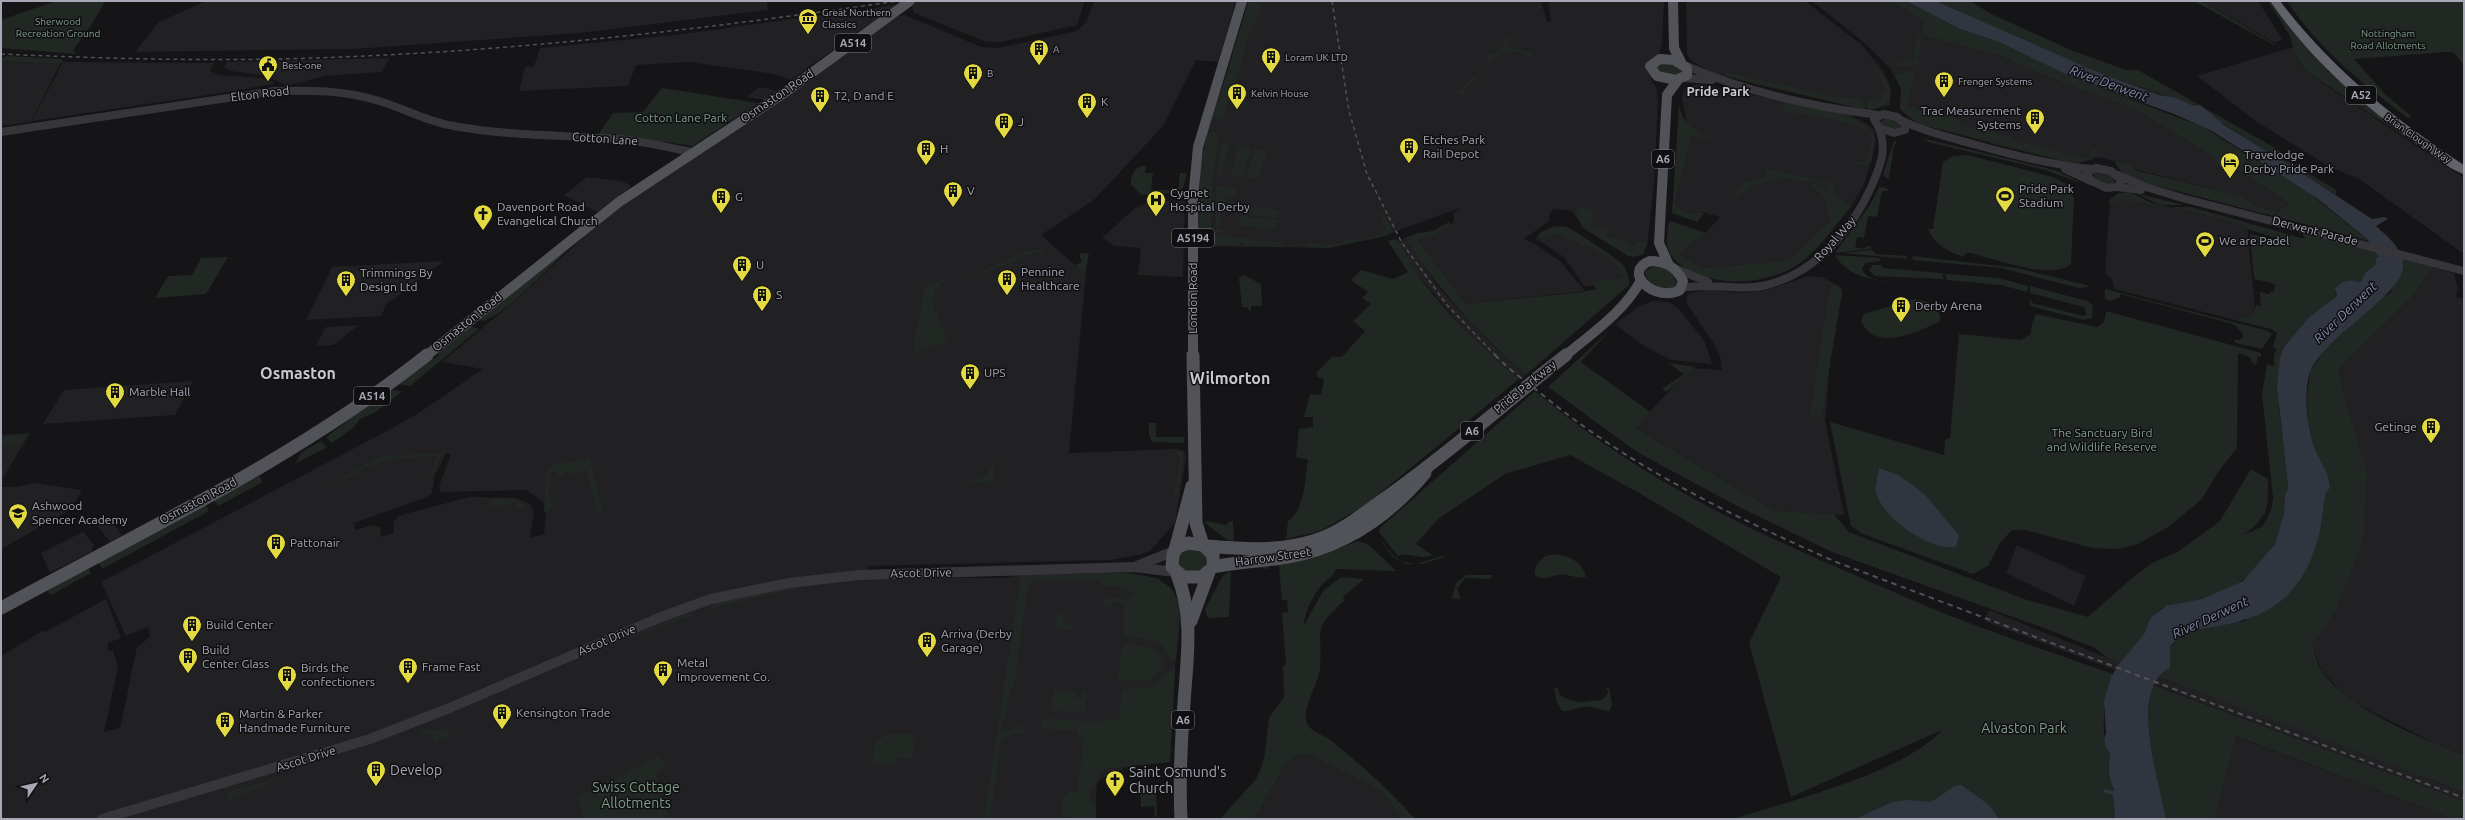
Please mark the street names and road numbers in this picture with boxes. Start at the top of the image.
road number: A514 [835,34,871,52]
street label: Osmaston Road [738,66,816,125]
street label: Elton Road [230,83,290,104]
road number: A52 [2346,86,2376,104]
street label: Brian Clough Way [2382,111,2453,166]
street label: Cotton Lane [572,130,638,147]
road number: A6 [1652,150,1674,168]
street label: Royal Way [1811,214,1858,263]
street label: Derwent Parade [2271,214,2359,247]
road number: A5194 [1172,229,1214,247]
street label: London Road [1186,262,1199,334]
street label: Osmaston Road [429,290,504,353]
street label: Pride Parkway [1491,357,1559,416]
road number: A514 [354,387,390,405]
road number: A6 [1461,422,1483,440]
street label: Osmaston Road [157,475,238,526]
street label: Harrow Street [1234,545,1312,568]
street label: Ascot Drive [890,565,952,580]
street label: Ascot Drive [576,622,638,658]
road number: A6 [1172,711,1194,729]
street label: Ascot Drive [275,743,337,774]

